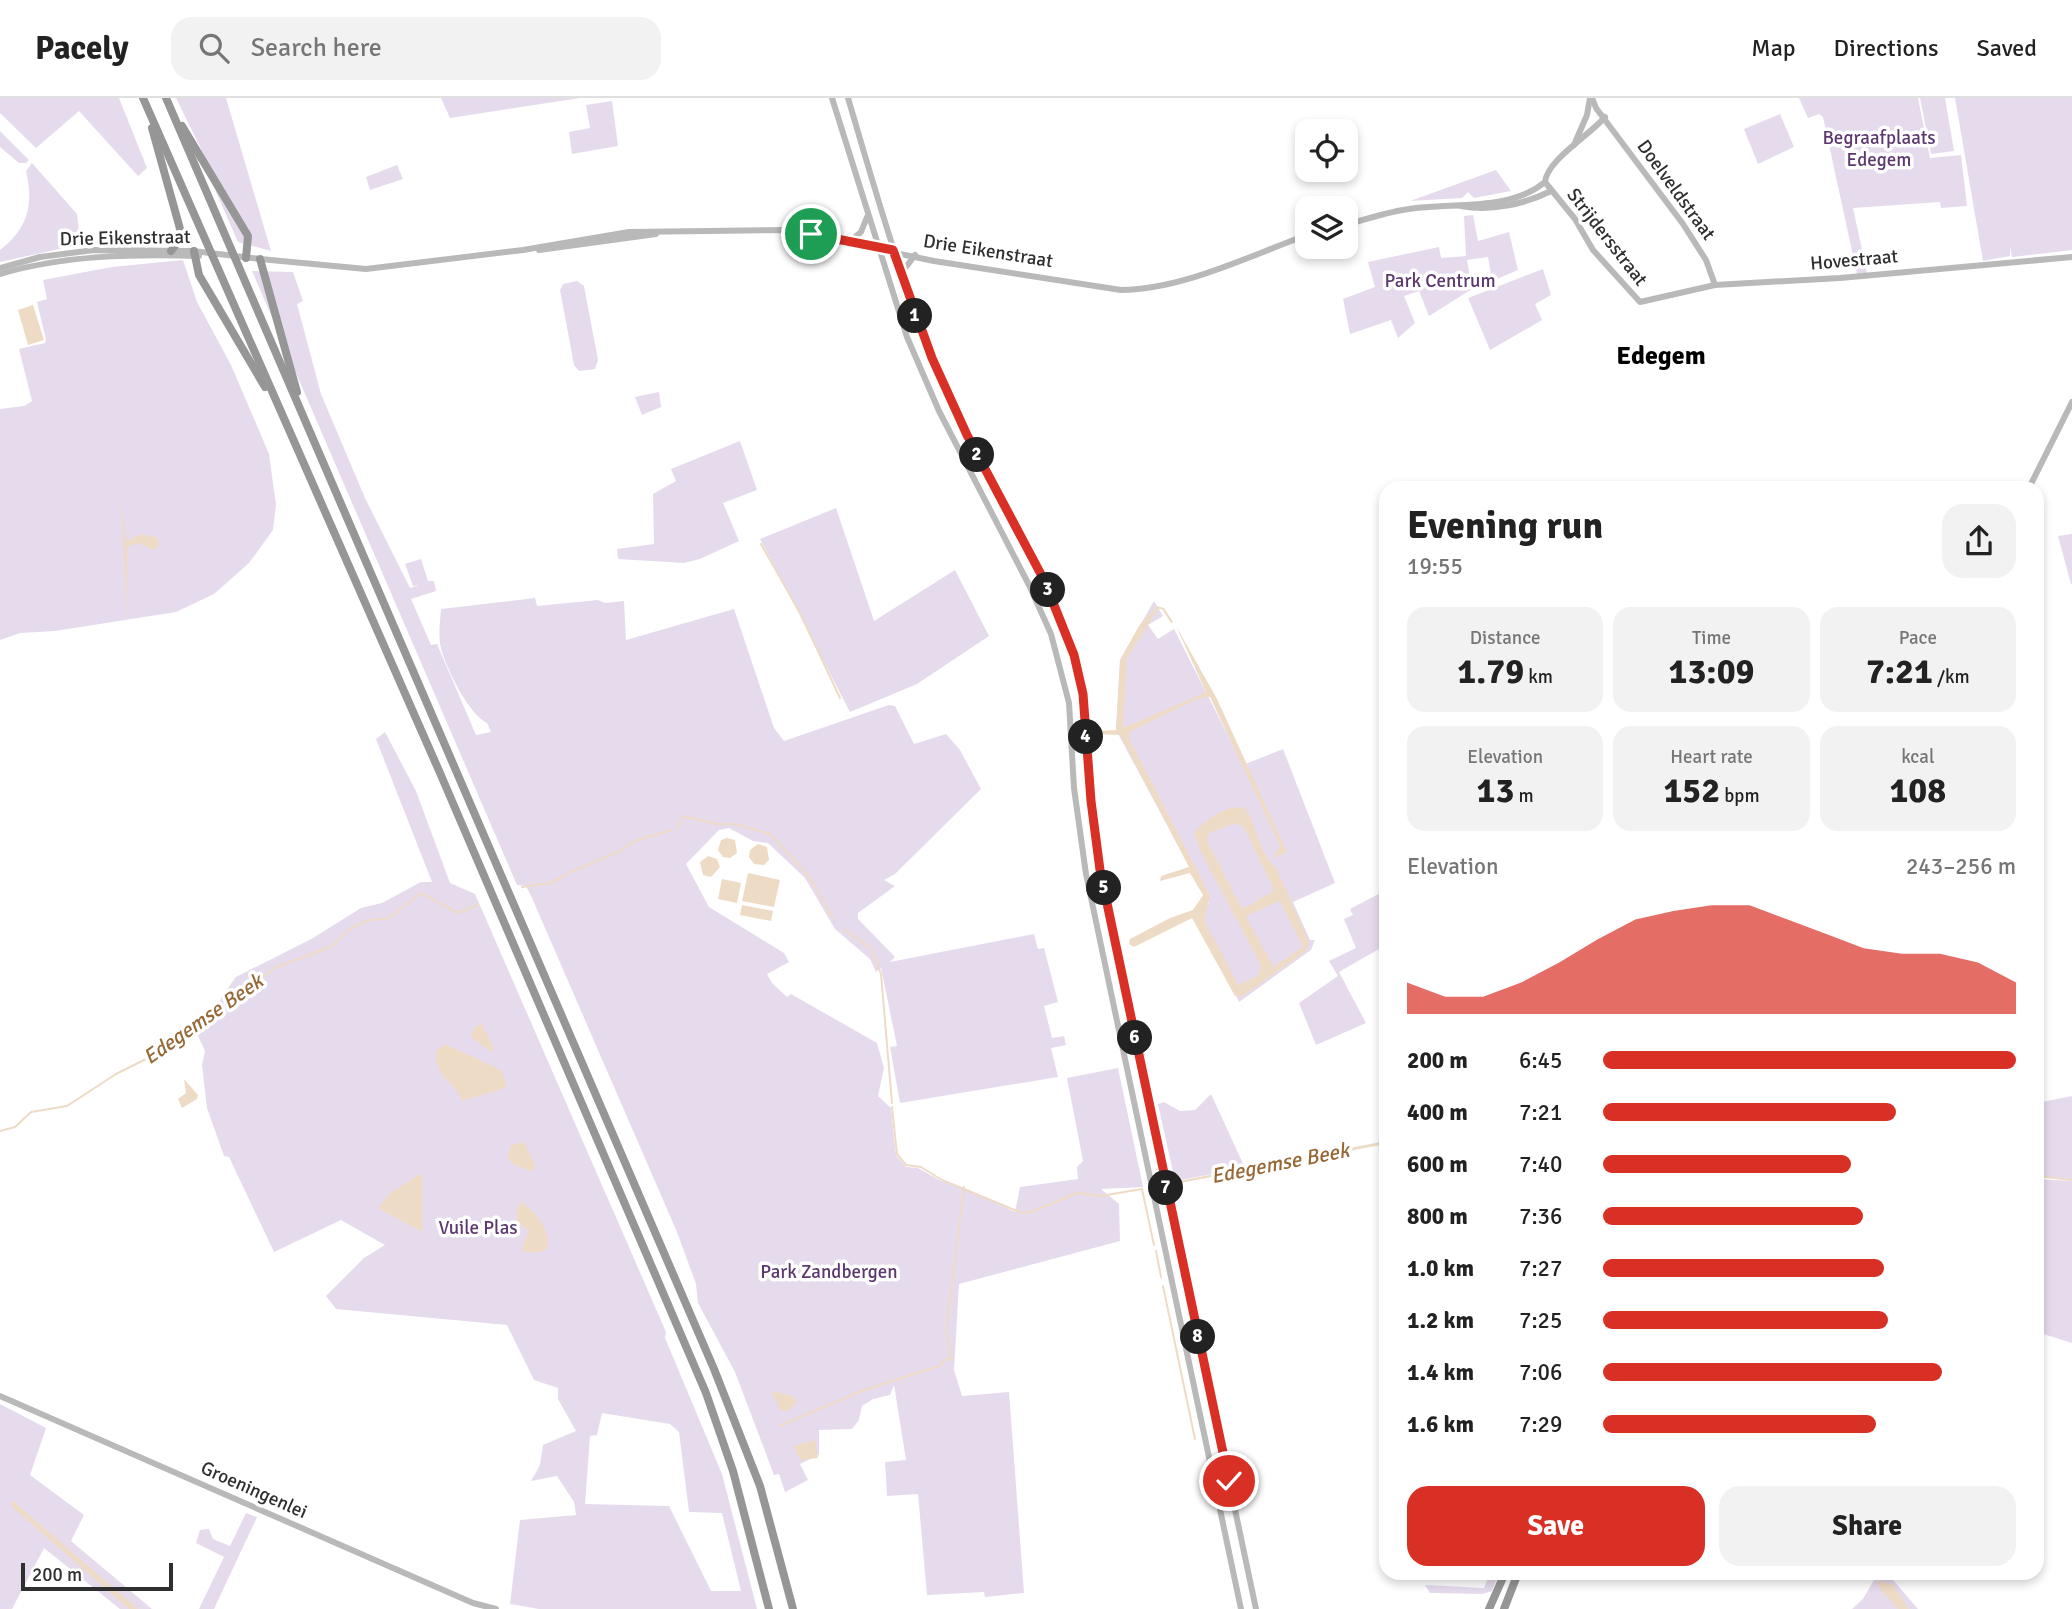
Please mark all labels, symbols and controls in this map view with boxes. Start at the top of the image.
search box [171,17,661,80]
text: Pacely [35,28,129,69]
icon: search [195,29,233,67]
text: Search here [251,32,382,64]
text: Map [1751,33,1796,63]
text: Directions [1834,33,1939,63]
text: Saved [1977,33,2037,63]
map controls [1295,119,1358,259]
button: locate [1295,119,1358,182]
park label: Begraafplaats Edegem [1822,126,1936,172]
street label: Doelveldstraat [1632,135,1721,245]
street label: Strijdersstraat [1561,183,1653,291]
button: layers [1295,196,1358,259]
pin [781,204,841,264]
icon: arrive [792,215,830,253]
street label: Drie Eikenstraat [59,225,191,251]
street label: Drie Eikenstraat [921,229,1055,273]
street label: Hovestraat [1809,244,1899,276]
park label: Park Centrum [1384,269,1496,293]
pin: 1 [898,298,932,333]
text: 1 [909,303,920,327]
district label: Edegem [1616,340,1706,372]
pin: 2 [960,438,995,472]
text: 2 [971,442,982,466]
text: Evening run [1407,502,1603,549]
button: share [1942,504,2016,578]
text: 19:55 [1407,552,1463,581]
pin: 3 [1030,573,1066,608]
text: 3 [1042,577,1053,601]
text: Distance [1470,626,1541,650]
text: Time [1692,626,1731,650]
text: Pace [1899,626,1937,650]
text: 1.79 [1457,650,1524,693]
text: 13:09 [1669,650,1754,693]
text: 7:21 [1866,650,1933,693]
text: km [1524,665,1553,689]
text: /km [1933,665,1970,689]
pin: 4 [1068,720,1104,754]
text: 4 [1080,724,1091,748]
text: Elevation [1467,745,1543,769]
text: Heart rate [1670,745,1753,769]
text: kcal [1901,745,1934,769]
text: 13 [1477,769,1514,812]
text: 152 [1663,769,1720,812]
text: 108 [1889,769,1946,812]
text: m [1514,784,1534,808]
text: bpm [1720,784,1760,808]
text: Elevation [1407,852,1499,881]
text: 243–256 m [1906,852,2016,881]
pin: 5 [1086,870,1122,906]
text: 5 [1098,875,1109,899]
water label: Edegemse Beek [138,967,270,1070]
pin: 6 [1118,1020,1152,1056]
text: 6 [1129,1025,1140,1049]
text: 200 m [1407,1046,1468,1075]
text: 6:45 [1519,1046,1562,1075]
text: 400 m [1407,1098,1468,1127]
text: 7:21 [1519,1098,1562,1127]
water label: Edegemse Beek [1209,1136,1354,1189]
text: 600 m [1407,1150,1468,1179]
text: 7:40 [1519,1150,1562,1179]
pin: 7 [1148,1170,1184,1206]
text: 7 [1160,1175,1171,1199]
text: 800 m [1407,1202,1468,1231]
text: 7:36 [1519,1202,1562,1231]
park label: Vuile Plas [438,1216,518,1240]
text: 1.0 km [1407,1254,1474,1283]
text: 7:27 [1519,1254,1562,1283]
park label: Park Zandbergen [760,1260,898,1284]
text: 1.2 km [1407,1306,1474,1335]
text: 7:25 [1519,1306,1562,1335]
pin: 8 [1180,1320,1216,1354]
text: 8 [1192,1324,1203,1348]
text: 1.4 km [1407,1358,1474,1387]
text: 7:06 [1519,1358,1562,1387]
text: 1.6 km [1407,1410,1474,1439]
text: 7:29 [1519,1410,1562,1439]
pin [1199,1451,1259,1511]
street label: Groeningenlei [197,1456,311,1524]
icon: check [1210,1462,1248,1500]
button: Save [1407,1486,1705,1566]
button: Share [1719,1486,2016,1566]
scale bar [21,1560,173,1592]
text: 200 m [32,1563,82,1587]

